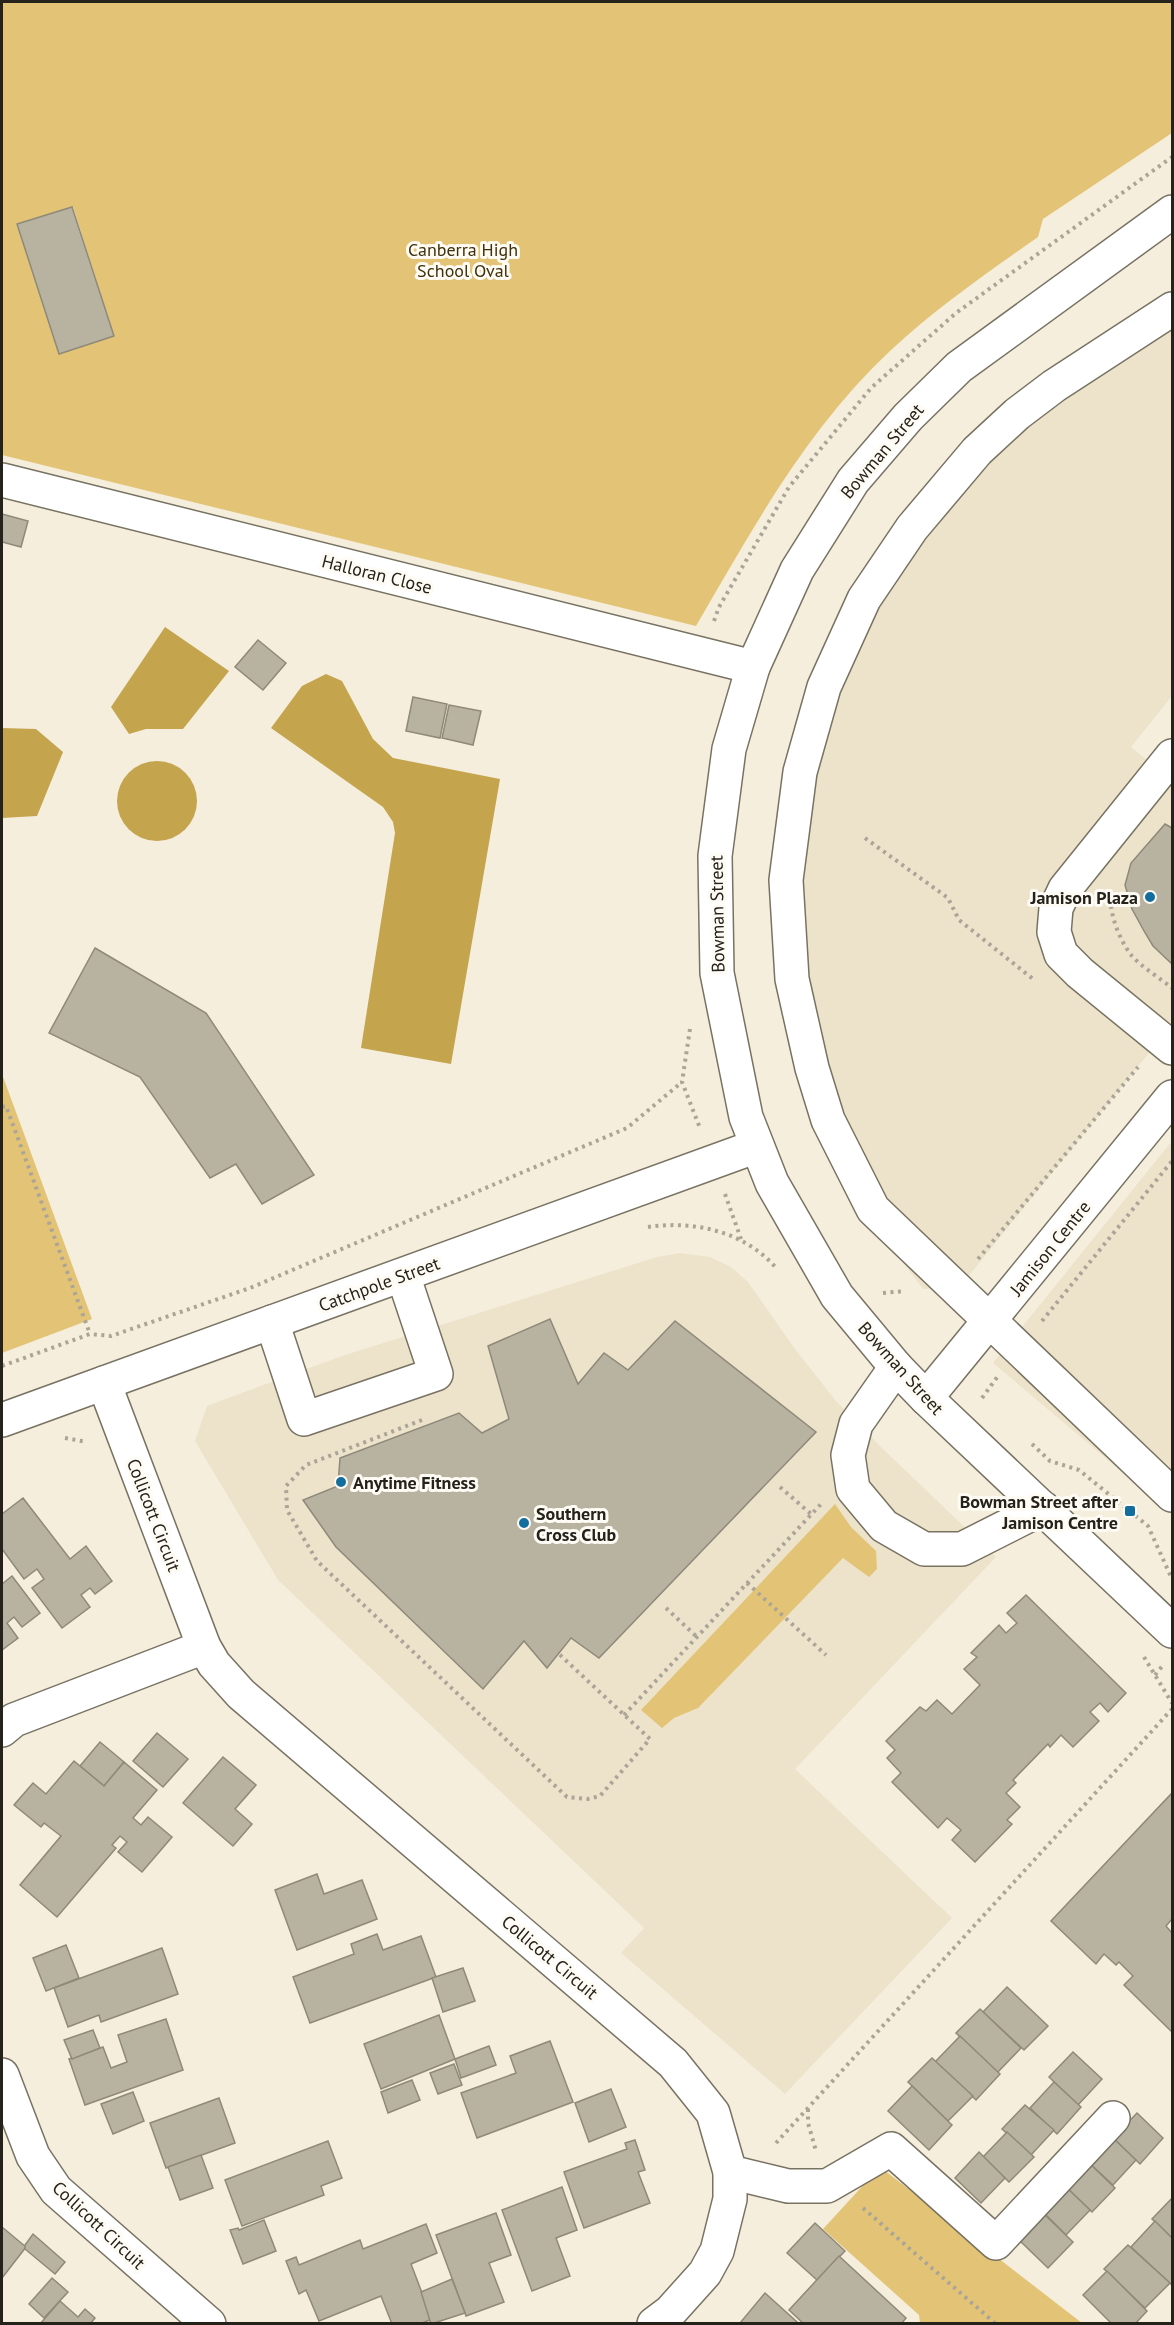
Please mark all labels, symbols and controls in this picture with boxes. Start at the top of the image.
park label: Canberra High School Oval [408,238,518,282]
street label: Bowman Street [835,399,929,503]
street label: Halloran Close [319,549,435,599]
street label: Bowman Street [704,855,730,973]
place label: Jamison Plaza [1029,886,1138,909]
marker: Jamison Plaza [1143,890,1157,904]
street label: Jamison Centre [1004,1196,1095,1301]
street label: Catchpole Street [315,1251,443,1317]
street label: Bowman Street [853,1317,949,1419]
street label: Collicott Circuit [122,1455,186,1575]
place label: Anytime Fitness [353,1471,476,1494]
marker: Anytime Fitness [334,1475,348,1489]
place label: Bowman Street after Jamison Centre [960,1490,1119,1534]
place label: Southern Cross Club [536,1502,616,1546]
marker: Bowman Street after Jamison Centre [1123,1504,1137,1518]
marker: Southern Cross Club [517,1516,531,1530]
street label: Collicott Circuit [497,1910,603,2004]
street label: Collicott Circuit [48,2176,150,2274]

